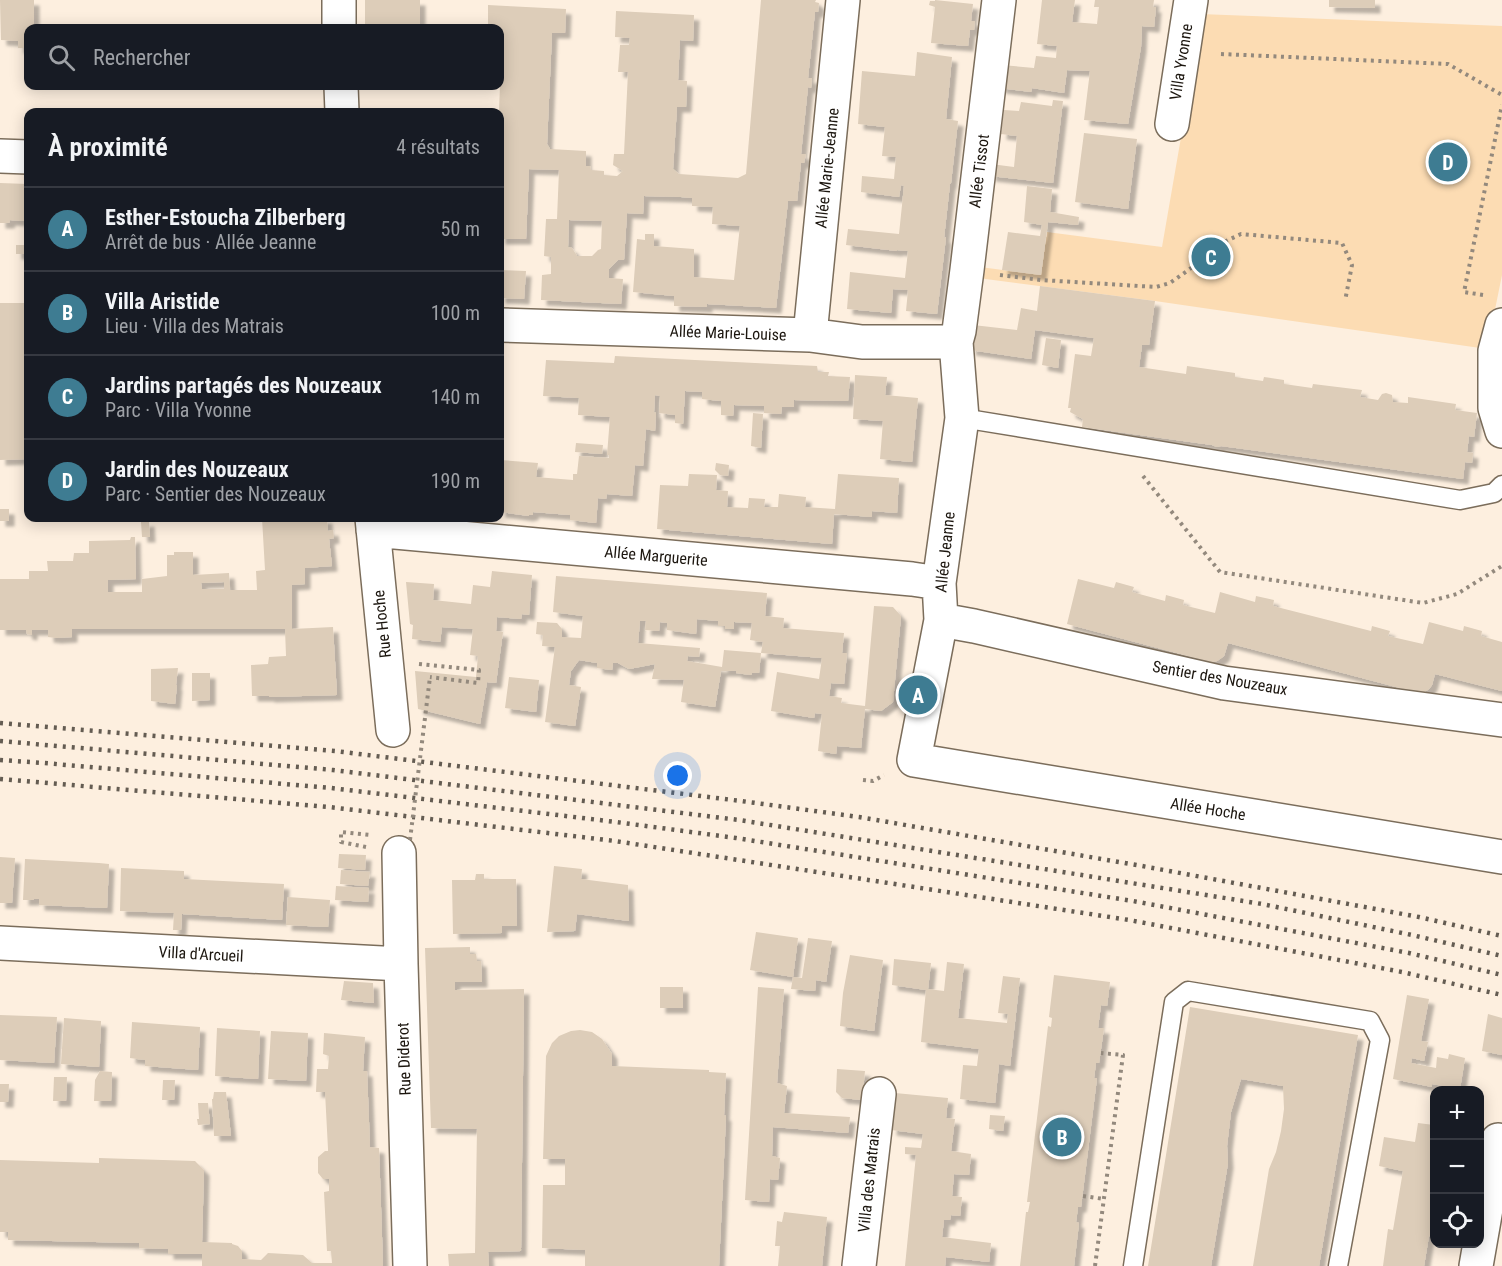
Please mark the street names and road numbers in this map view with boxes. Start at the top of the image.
street label: Villa Yvonne [1166,22,1196,102]
street label: Allée Marie-Jeanne [811,107,843,229]
street label: Allée Tissot [965,133,993,209]
street label: Allée Marie-Louise [669,321,787,345]
street label: Allée Jeanne [931,511,959,593]
street label: Allée Marguerite [604,542,708,570]
street label: Rue Hoche [369,589,395,659]
street label: Sentier des Nouzeaux [1151,657,1289,699]
street label: Allée Hoche [1169,794,1247,824]
street label: Villa d'Arcueil [158,942,244,966]
street label: Rue Diderot [393,1022,415,1096]
street label: Villa des Matrais [854,1127,884,1233]

